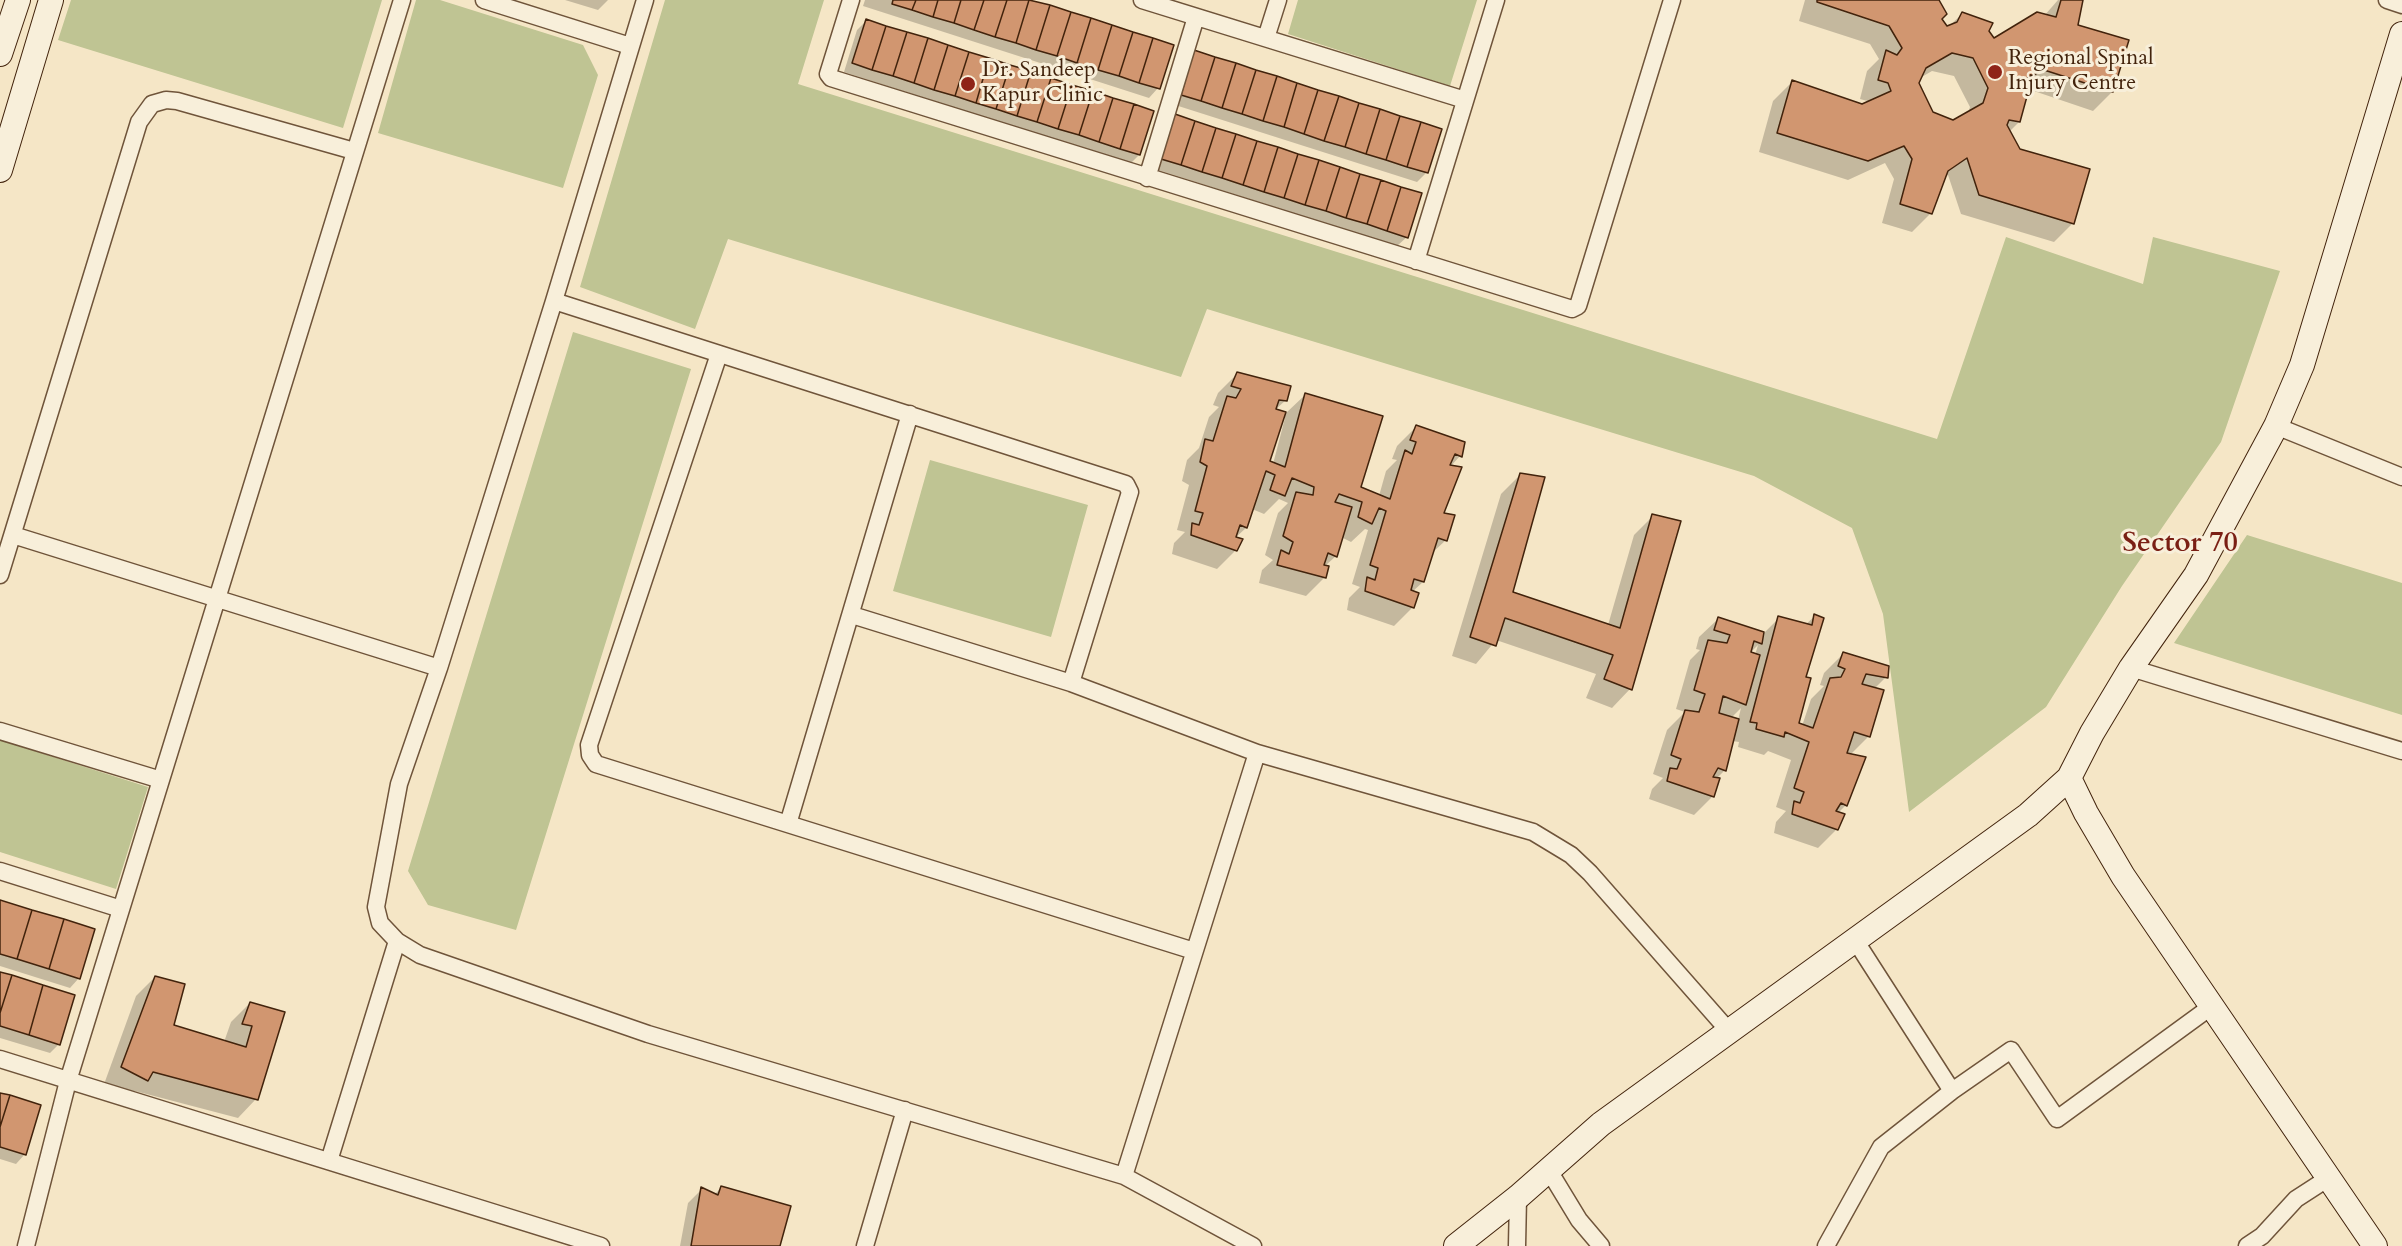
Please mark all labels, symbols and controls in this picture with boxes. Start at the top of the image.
place label: Regional Spinal Injury Centre [2008,46,2154,98]
place label: Dr. Sandeep Kapur Clinic [982,58,1103,110]
marker: Regional Spinal Injury Centre [1986,63,2004,81]
marker: Dr. Sandeep Kapur Clinic [959,75,977,93]
district label: Sector 70 [2122,528,2238,562]

